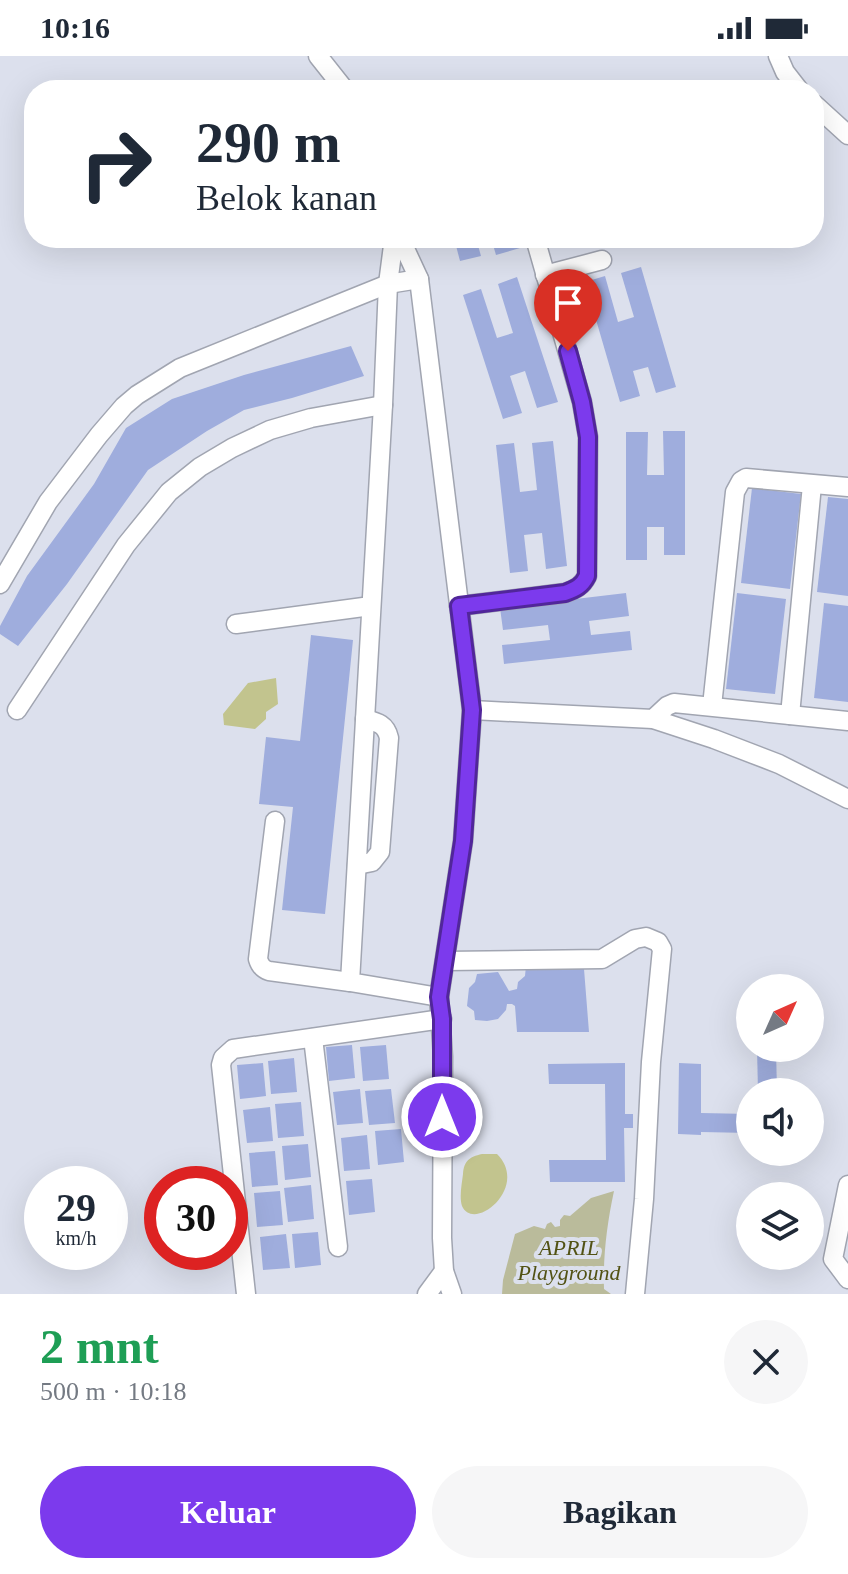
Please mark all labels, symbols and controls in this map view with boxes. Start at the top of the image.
text: 10:16 [40,11,110,44]
icon: right [64,112,168,216]
text: 290 m [196,112,341,174]
text: Belok kanan [196,178,377,218]
pin [534,269,602,351]
icon: arrive [546,281,590,325]
north arrow [736,974,824,1062]
map controls [736,974,824,1270]
position arrow [400,1075,484,1159]
button: sound [736,1078,824,1166]
speed limit sign: 30 [144,1166,248,1270]
button: layers [736,1182,824,1270]
text: 29 [56,1185,96,1230]
text: km/h [55,1227,97,1249]
park label: APRIL Playground [516,1235,622,1285]
text: 2 mnt [40,1320,159,1373]
button: close [724,1320,808,1404]
text: 500 m · 10:18 [40,1377,187,1406]
button: Keluar [40,1466,416,1558]
button: Bagikan [432,1466,808,1558]

